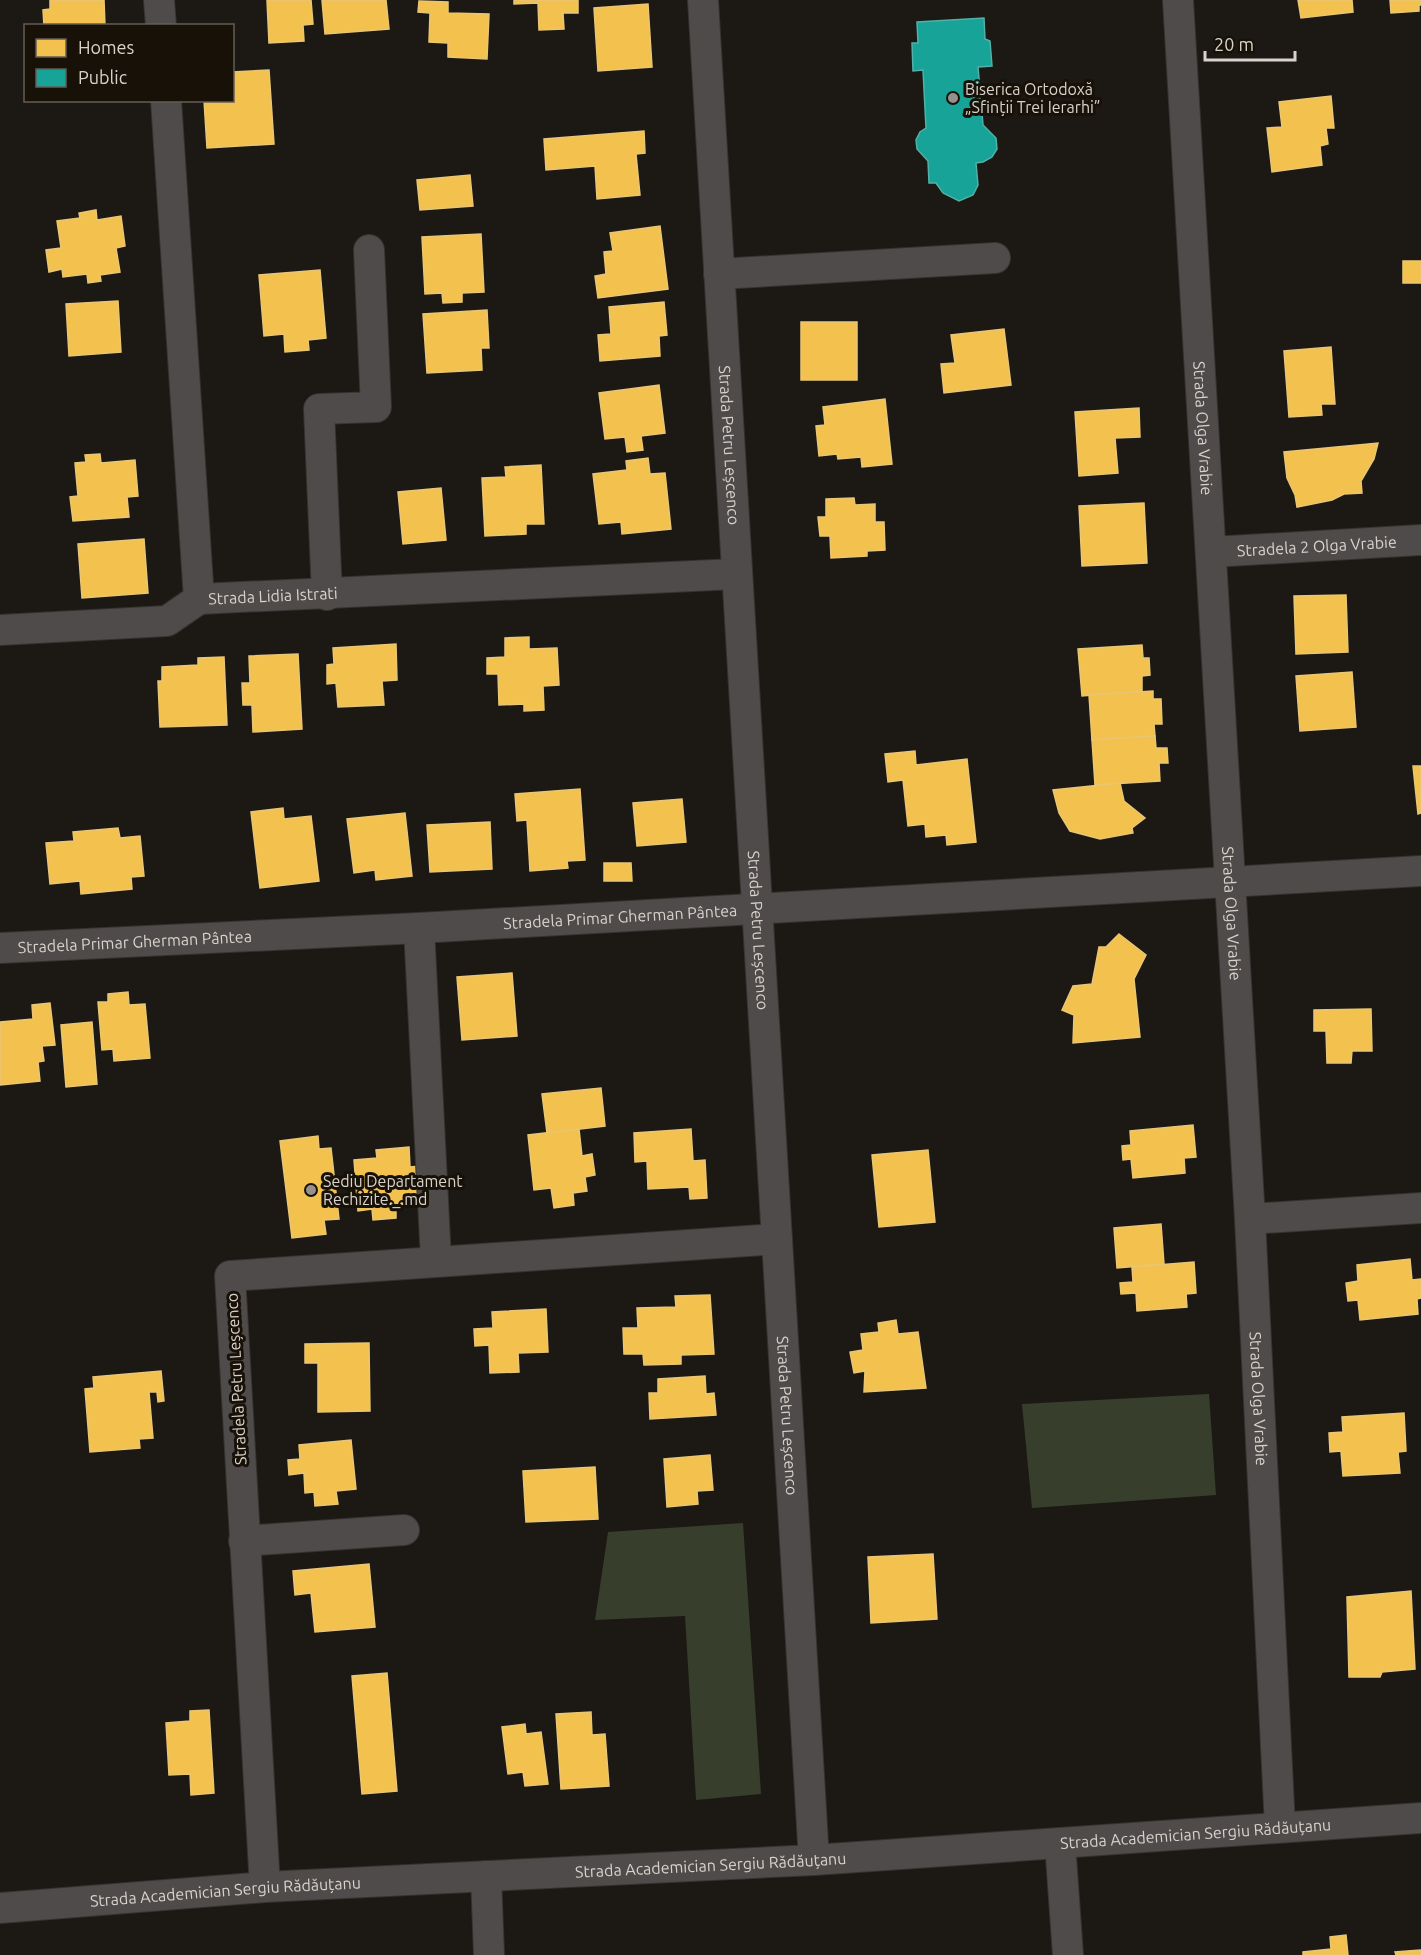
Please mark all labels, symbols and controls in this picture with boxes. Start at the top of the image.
legend [24,24,234,102]
scale bar [1205,24,1295,62]
text: 20 m [1214,34,1254,54]
text: Homes [78,37,135,57]
text: Public [78,67,127,87]
place label: Biserica Ortodoxă „Sfinții Trei Ierarhi” [965,80,1100,116]
marker: Biserica Ortodoxă „Sfinții Trei Ierarhi” [946,91,960,105]
street label: Strada Olga Vrabie [1190,361,1216,496]
street label: Strada Petru Leșcenco [716,365,743,525]
street label: Stradela 2 Olga Vrabie [1236,532,1397,560]
street label: Strada Lidia Istrati [208,584,338,608]
street label: Strada Olga Vrabie [1219,846,1245,981]
street label: Strada Petru Leșcenco [745,850,772,1011]
street label: Stradela Primar Gherman Pântea [503,901,738,932]
street label: Stradela Primar Gherman Pântea [17,927,252,956]
place label: Sediu Departament Rechizite._.md [323,1172,463,1209]
marker: Sediu Departament Rechizite._.md [304,1183,318,1197]
street label: Stradela Petru Leșcenco [222,1292,250,1466]
street label: Strada Olga Vrabie [1247,1331,1271,1466]
street label: Strada Petru Leșcenco [774,1335,801,1496]
street label: Strada Academician Sergiu Rădăuțanu [1060,1815,1332,1852]
street label: Strada Academician Sergiu Rădăuțanu [575,1849,847,1881]
street label: Strada Academician Sergiu Rădăuțanu [89,1873,361,1910]

